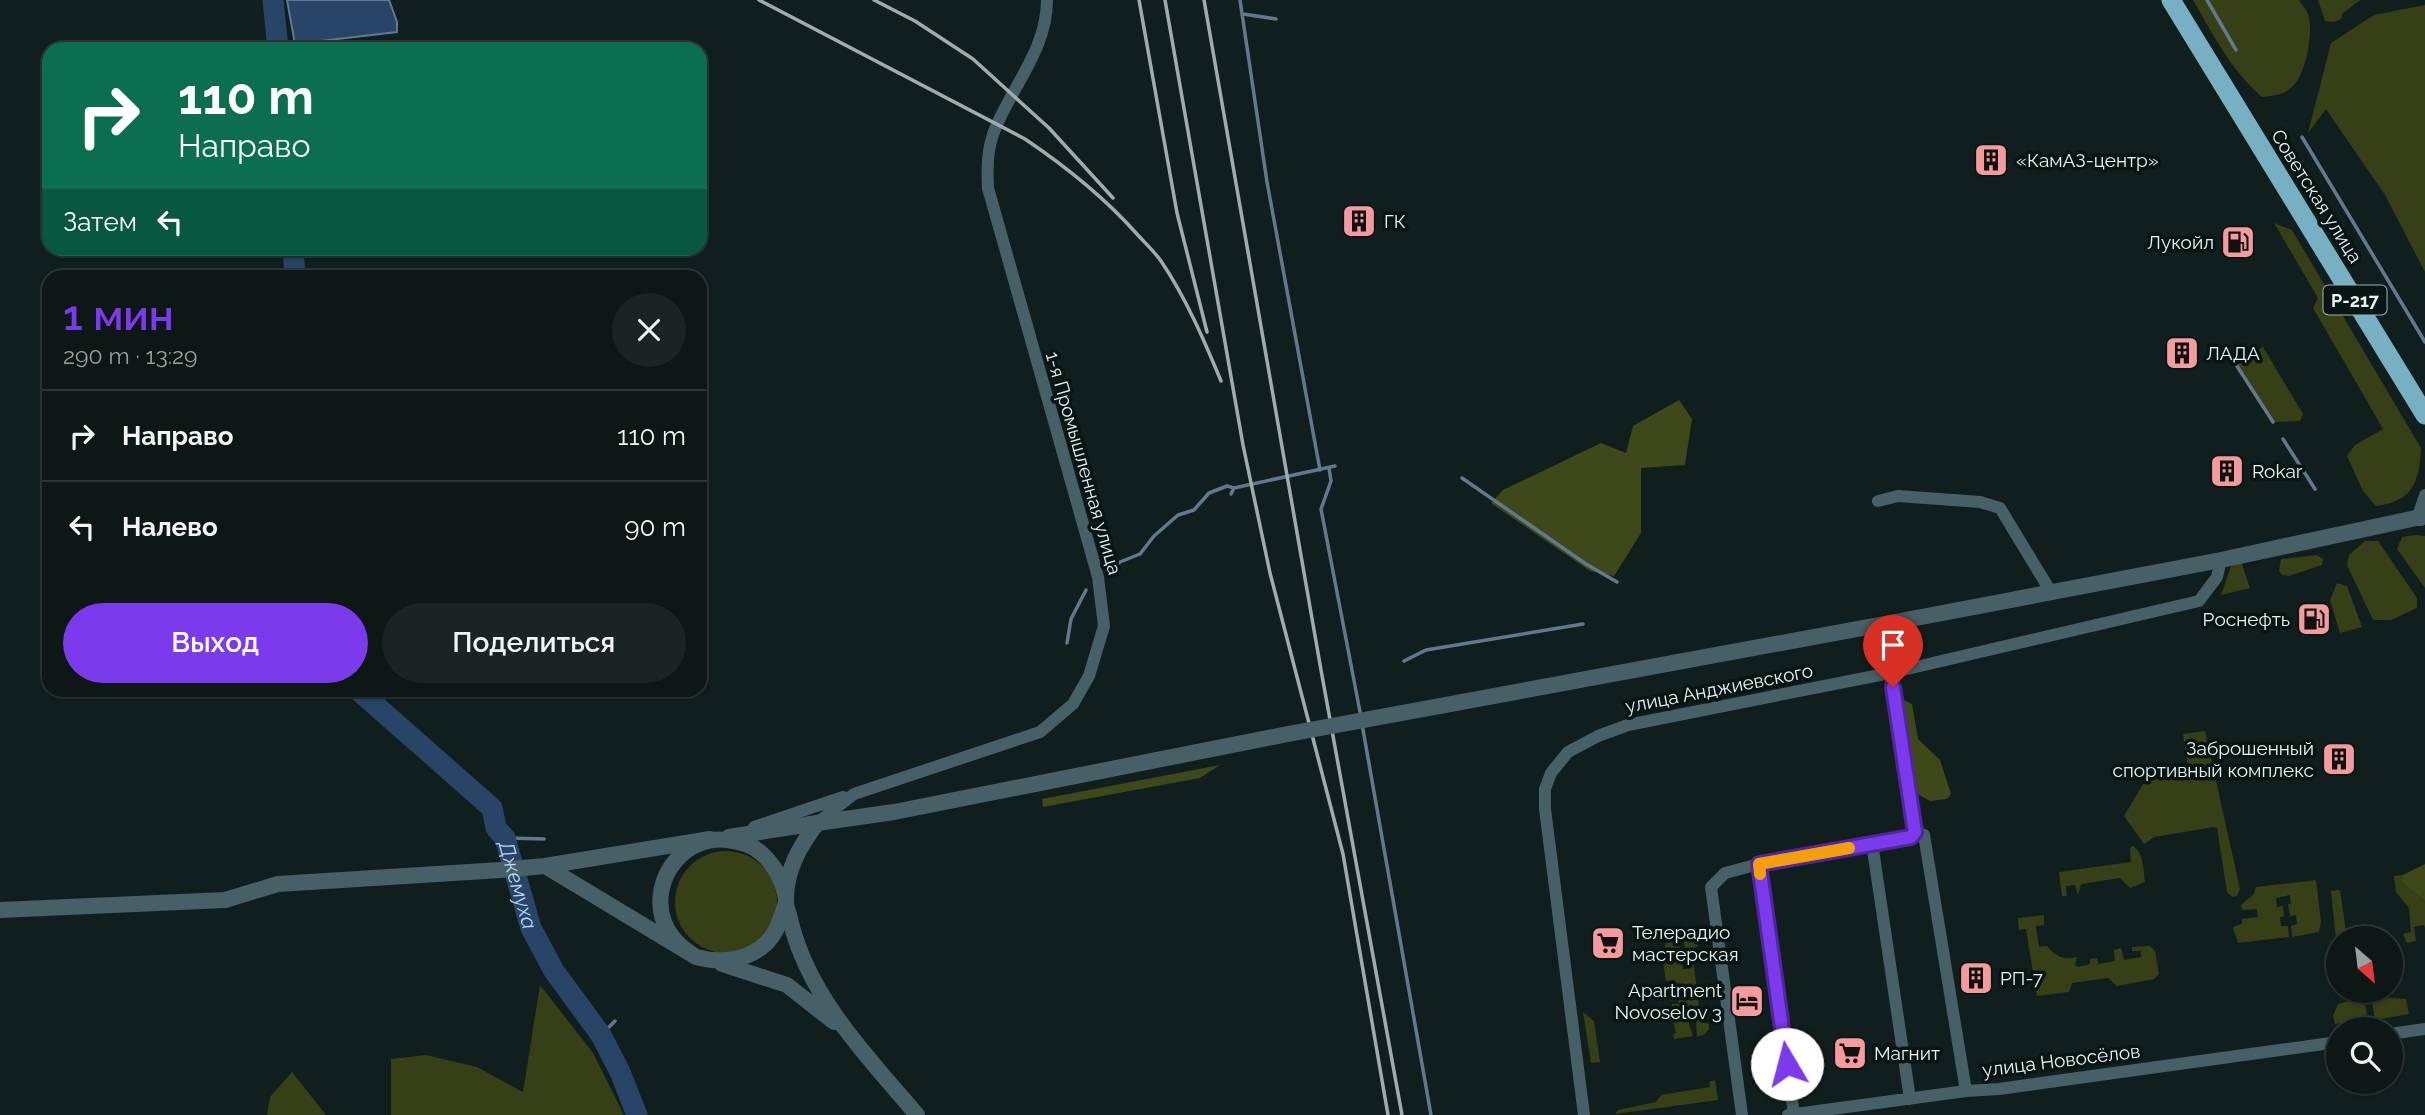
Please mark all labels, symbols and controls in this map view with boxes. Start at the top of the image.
text: 110 m [178,68,314,125]
icon: right [63,70,154,161]
street label: Советская улица [2267,125,2367,267]
text: Направо [178,127,310,164]
building icon: «КамАЗ-центр» [1972,141,2010,179]
place label: «КамАЗ-центр» [2016,149,2159,171]
building icon: ГК [1340,202,1378,240]
icon: left [151,203,189,241]
text: Затем [63,207,137,237]
place label: ГК [1384,210,1406,232]
fuel station icon: Лукойл [2219,223,2257,261]
place label: Лукойл [2147,231,2214,253]
road number: Р-217 [2324,286,2386,314]
text: 1 мин [63,291,174,340]
button: close [612,293,686,367]
building icon: ЛАДА [2163,334,2201,372]
text: 290 m · 13:29 [63,342,198,369]
place label: ЛАДА [2206,342,2260,364]
street label: 1-я Промышленная улица [1042,349,1126,577]
icon: right [63,417,101,455]
text: Направо [122,421,233,451]
text: 110 m [617,421,686,451]
building icon: Rokar [2208,452,2246,490]
place label: Rokar [2252,460,2303,482]
icon: left [63,508,101,546]
text: Налево [122,512,218,542]
text: 90 m [624,512,686,542]
fuel station icon: Роснефть [2295,600,2333,638]
button: Выход [63,603,368,683]
button: Поделиться [382,603,686,683]
place label: Роснефть [2203,608,2290,630]
pin [1863,615,1923,687]
icon: arrive [1874,626,1912,664]
street label: улица Анджиевского [1623,659,1815,717]
place label: Заброшенный спортивный комплекс [2113,737,2314,781]
building icon: Заброшенный спортивный комплекс [2320,740,2358,778]
water label: Джемуха [494,837,543,932]
place label: Телерадио мастерская [1632,921,1739,965]
supermarket icon: Телерадио мастерская [1589,924,1627,962]
north arrow [2326,926,2403,1003]
map controls [2326,926,2403,1094]
building icon: РП-7 [1957,959,1995,997]
place label: РП-7 [2000,967,2043,989]
place label: Apartment Novoselov 3 [1614,979,1723,1023]
hotel icon: Apartment Novoselov 3 [1728,982,1766,1020]
button: search [2326,1017,2403,1094]
position arrow [1750,1027,1824,1101]
supermarket icon: Магнит [1831,1034,1869,1072]
street label: улица Новосёлов [1981,1039,2141,1081]
place label: Магнит [1874,1042,1940,1064]

